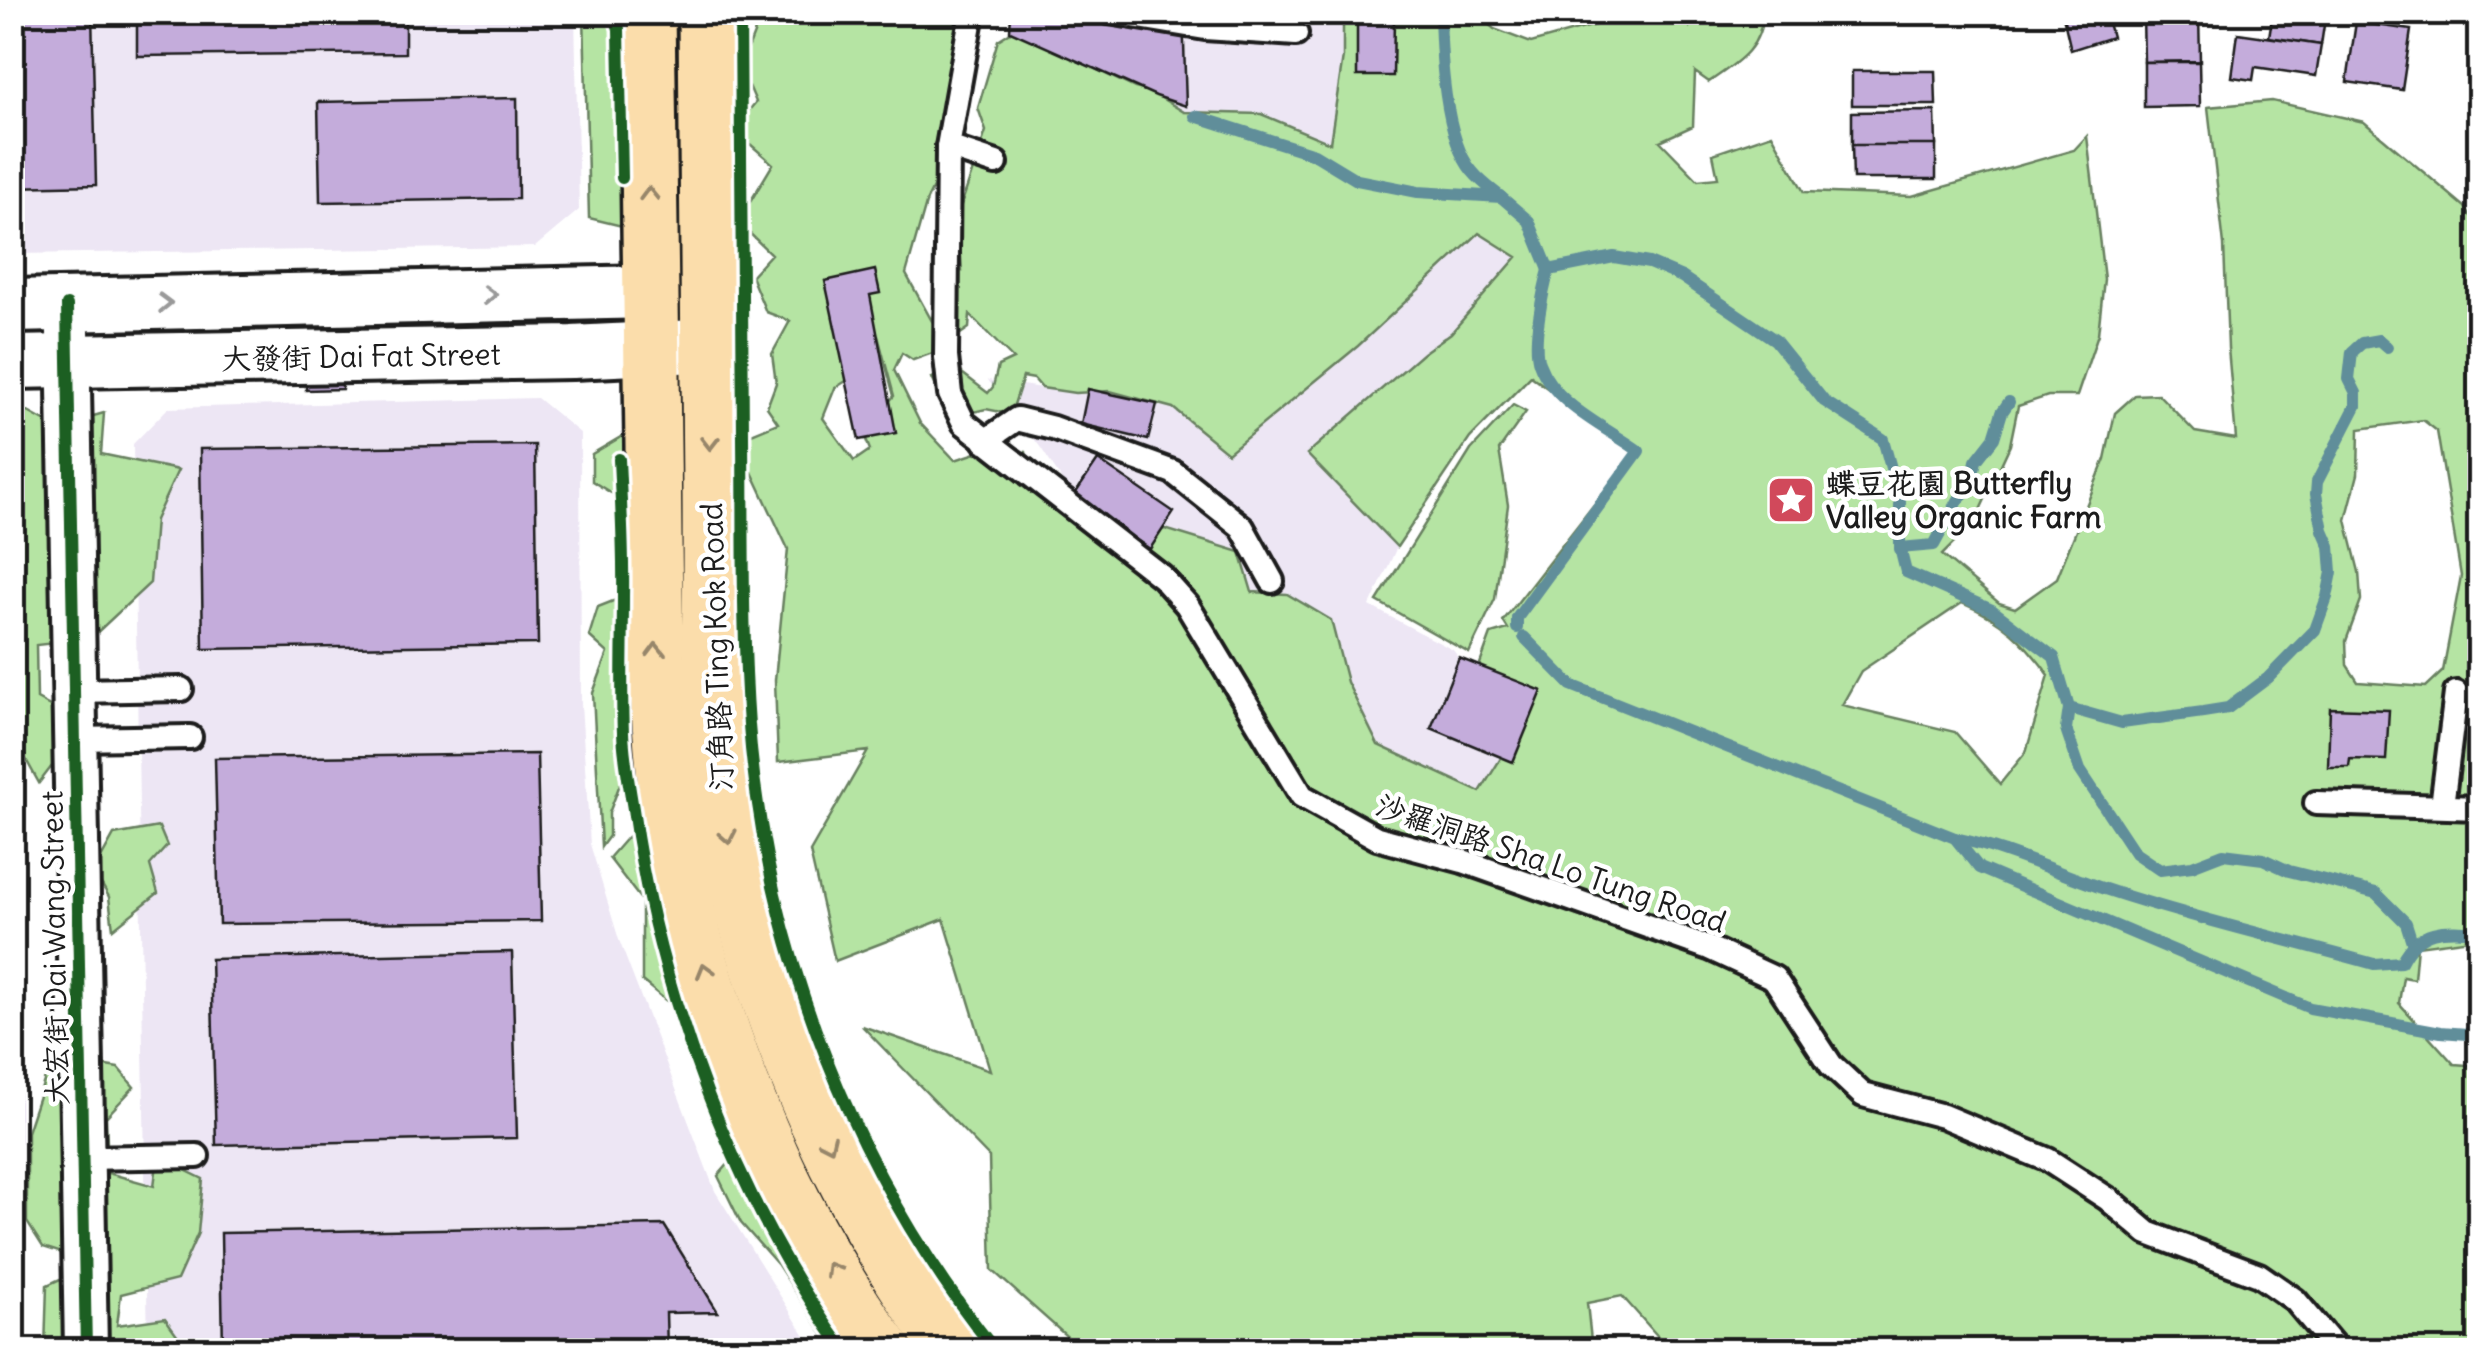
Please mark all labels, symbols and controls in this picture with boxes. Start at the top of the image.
one-way arrow [638,186,660,202]
one-way arrow [482,285,498,306]
one-way arrow [157,293,173,314]
street label: 大發街 Dai Fat Street [221,335,501,377]
one-way arrow [699,435,720,451]
place label: 蝶豆花園 Butterfly Valley Organic Farm [1826,464,2101,536]
place icon: 蝶豆花園 Butterfly Valley Organic Farm [1765,474,1817,526]
street label: 汀角路 Ting Kok Road [692,502,740,792]
one-way arrow [646,642,667,658]
street label: 沙羅洞路 Sha Lo Tung Road [1371,785,1731,941]
street label: 大宏街 Dai Wang Street [32,791,76,1105]
one-way arrow [716,828,737,845]
one-way arrow [696,963,717,980]
one-way arrow [816,1134,836,1152]
one-way arrow [825,1262,844,1280]

